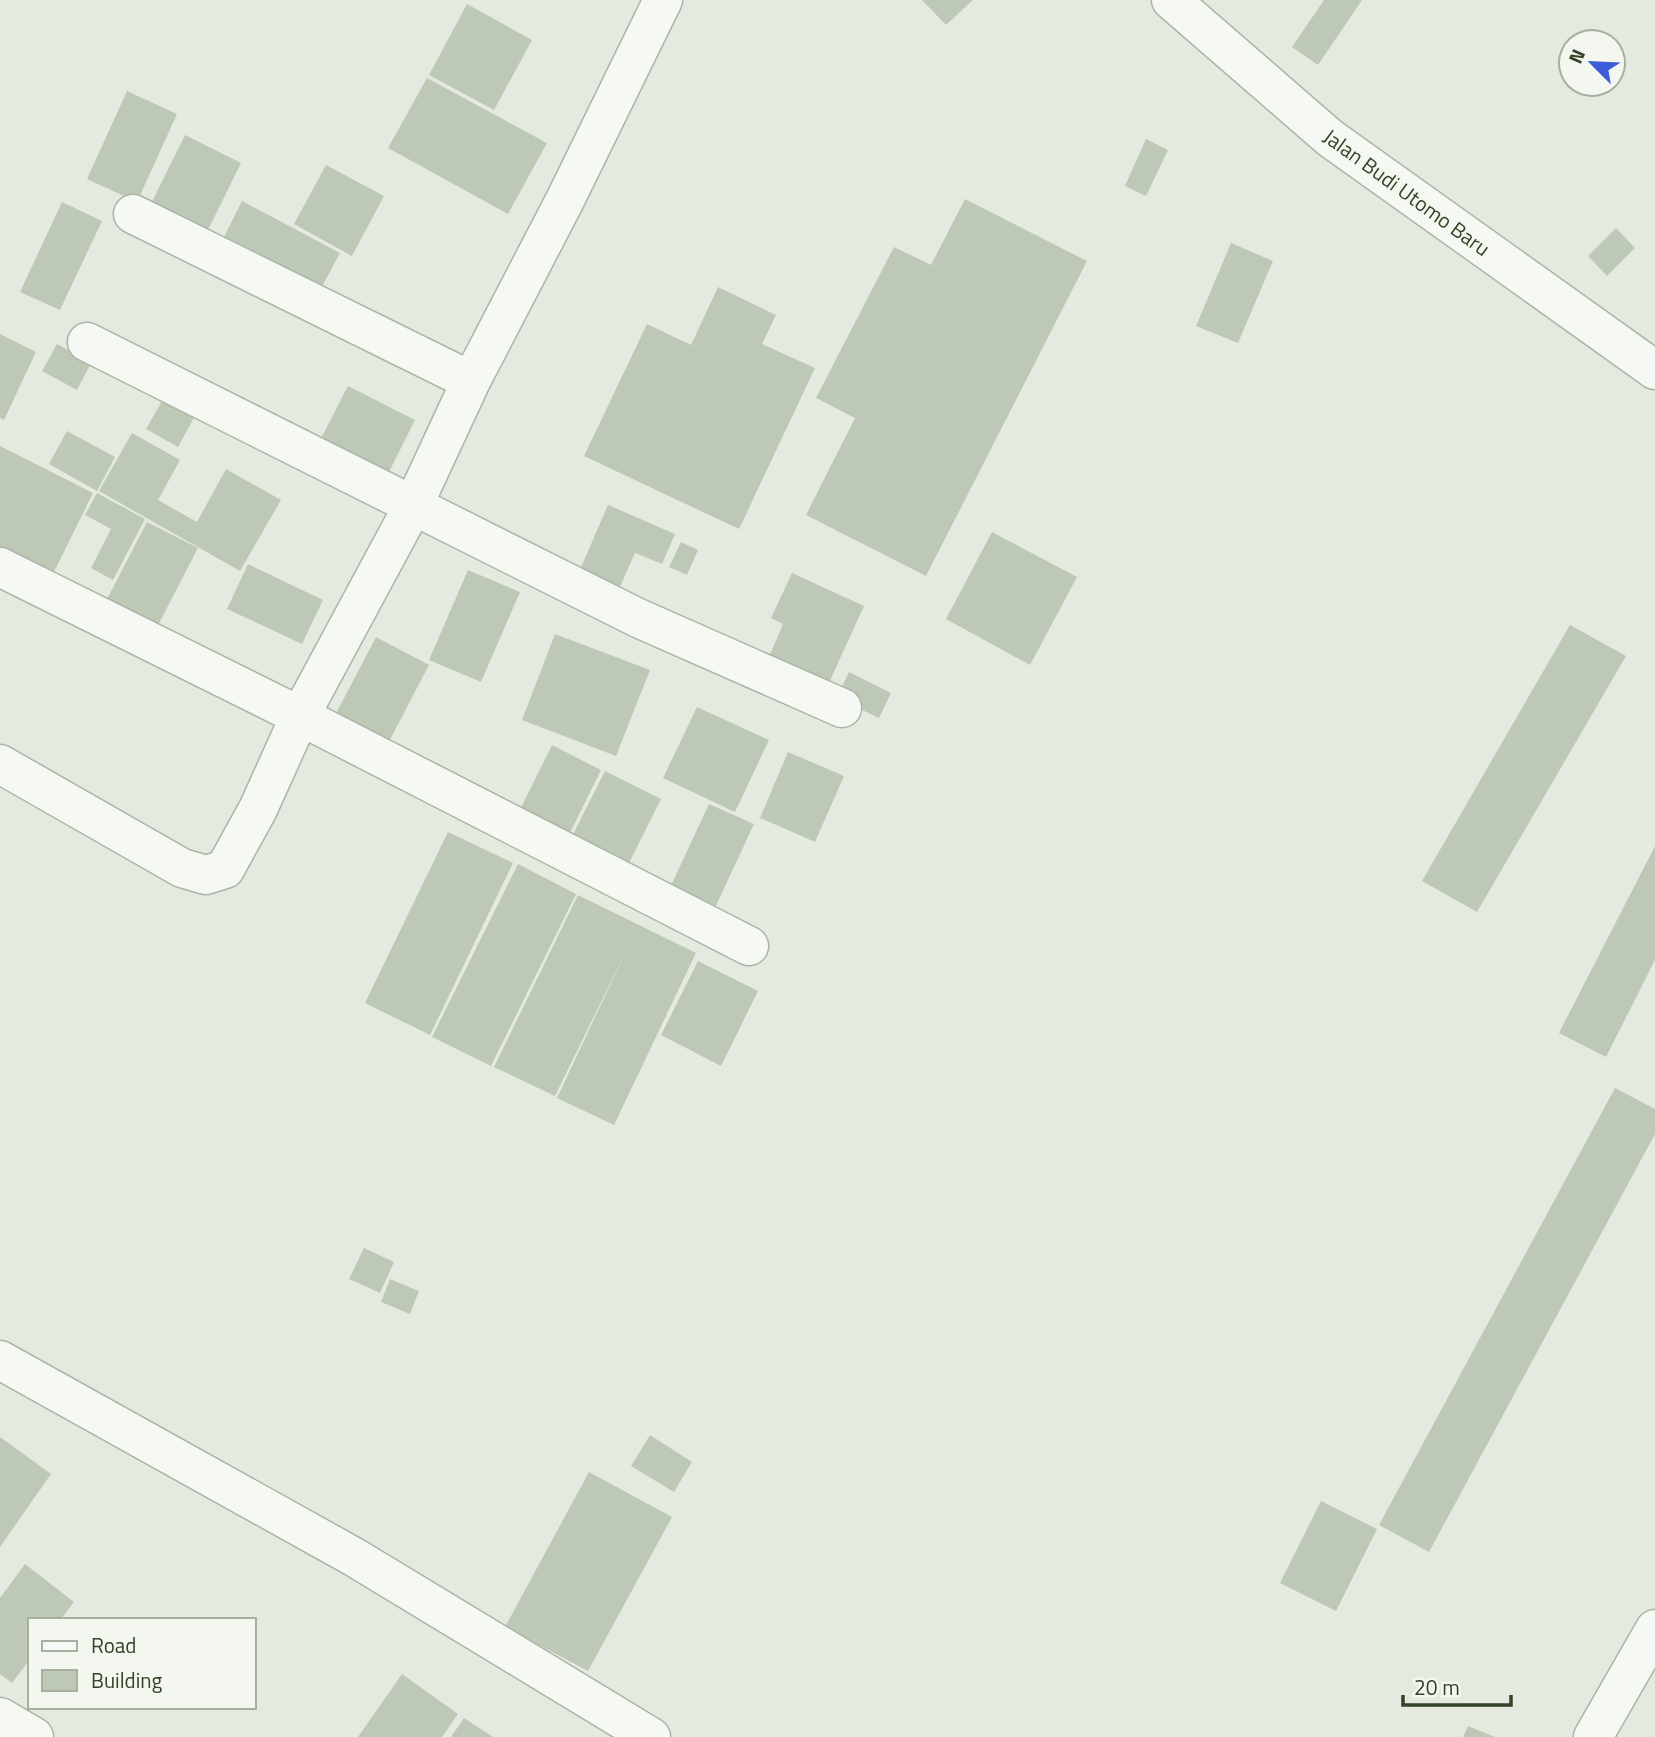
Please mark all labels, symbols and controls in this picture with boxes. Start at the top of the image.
north arrow [1557,28,1627,98]
text: N [1560,44,1592,68]
street label: Jalan Budi Utomo Baru [1317,120,1497,264]
legend [28,1618,256,1709]
text: Road [91,1629,136,1661]
text: Building [91,1664,163,1696]
scale bar [1403,1664,1512,1708]
text: 20 m [1414,1671,1460,1703]

